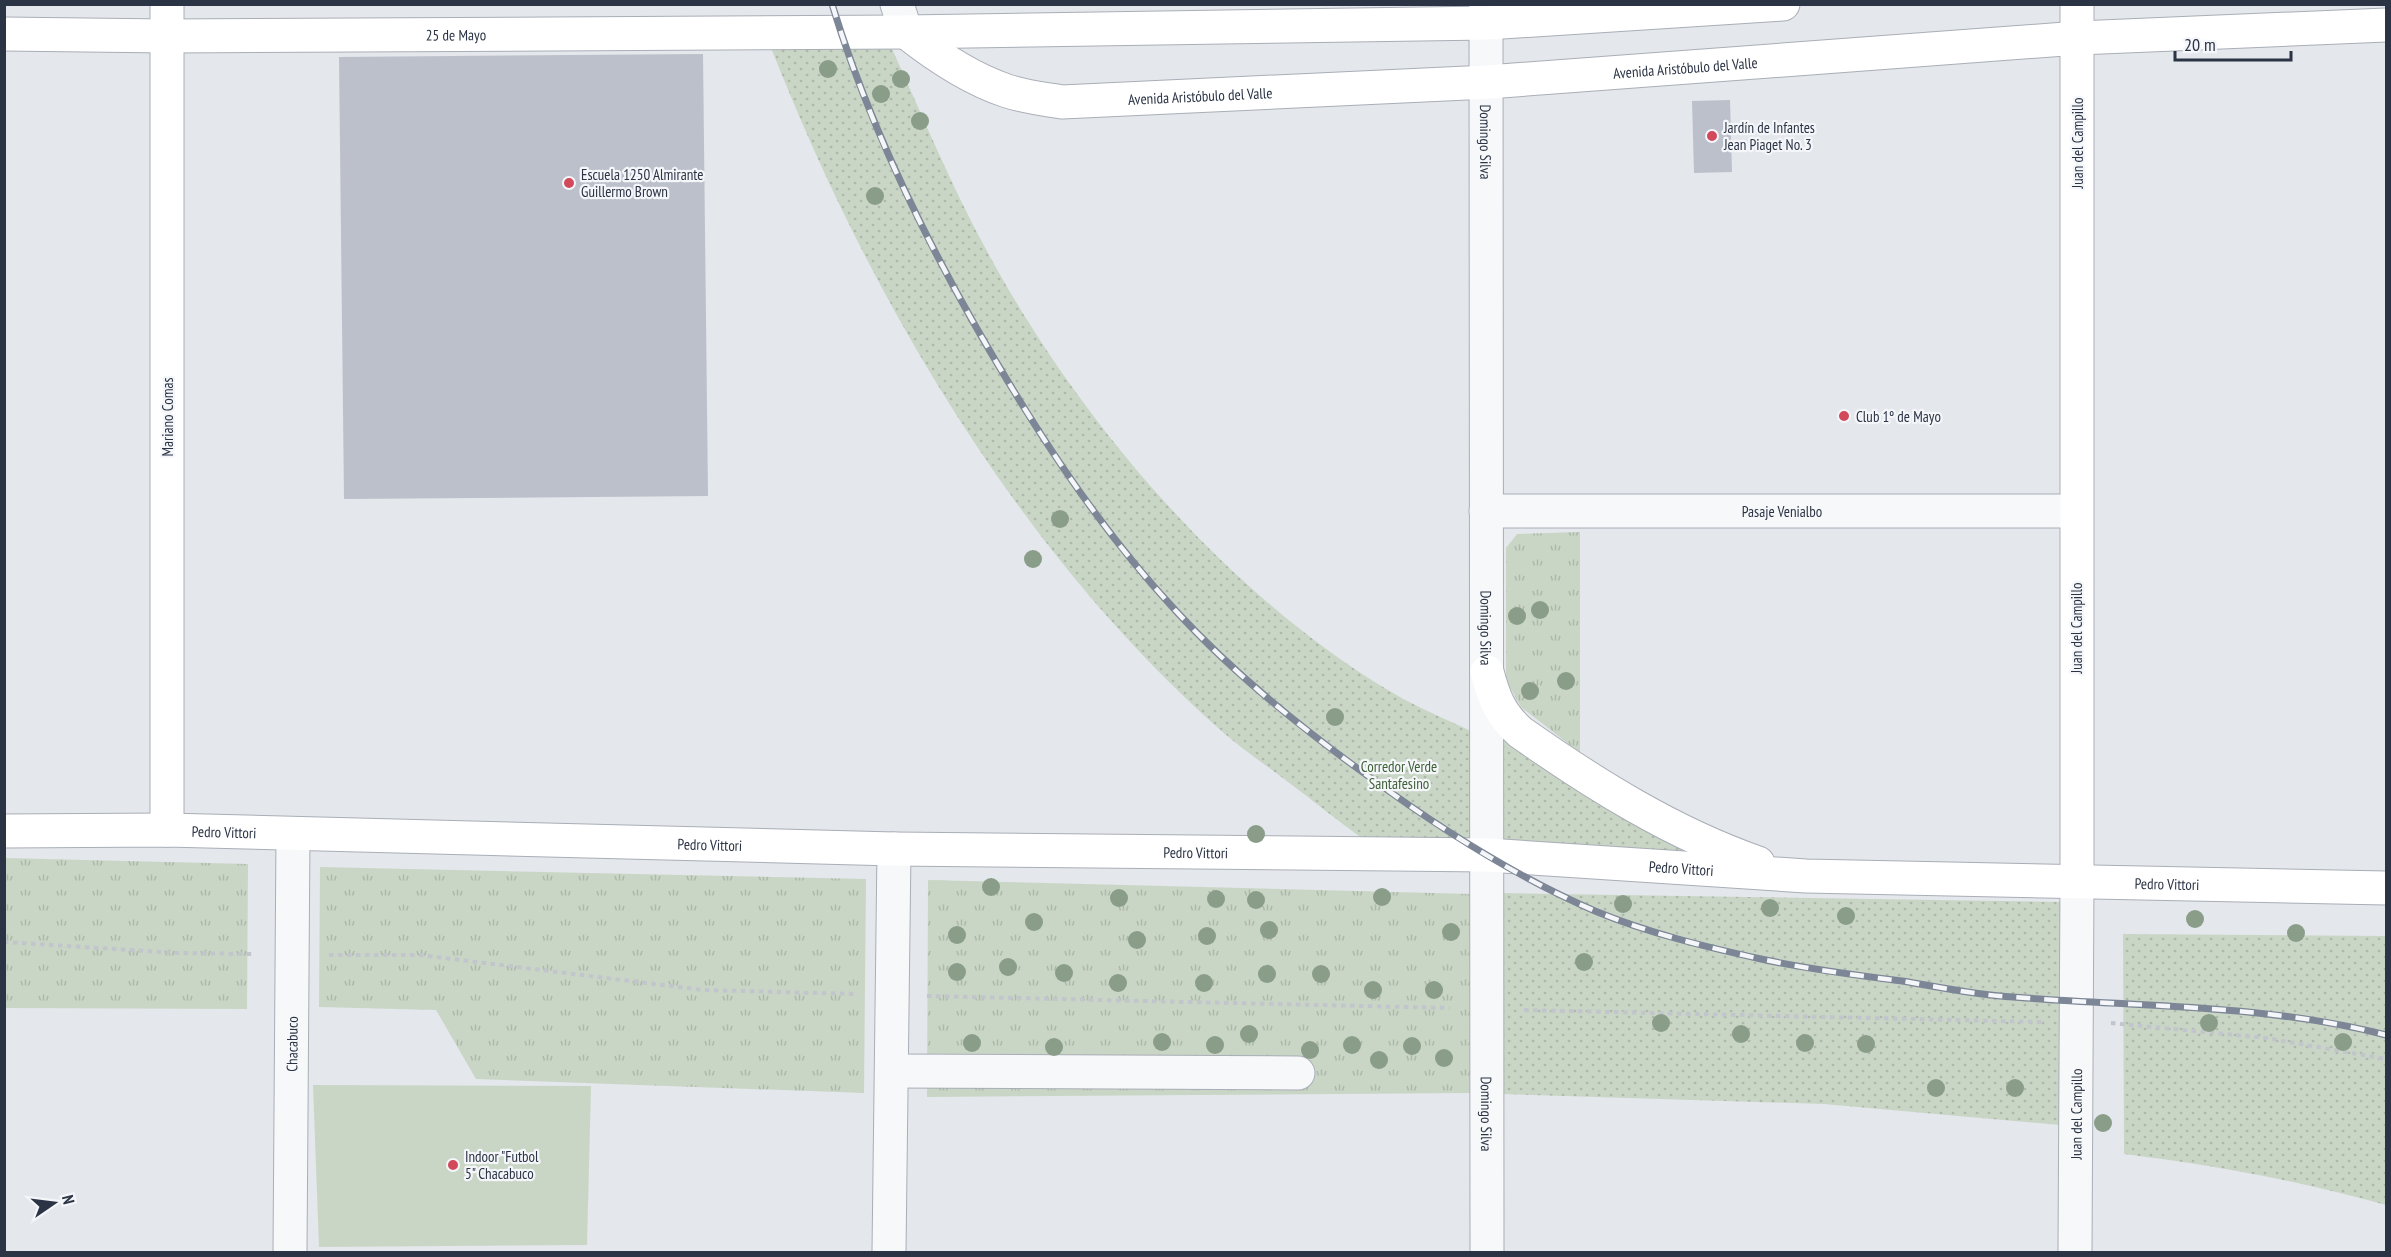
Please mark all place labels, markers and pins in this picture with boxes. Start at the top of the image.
place label: Jardín de Infantes Jean Piaget No. 3 [1723,118,1815,154]
marker: Jardín de Infantes Jean Piaget No. 3 [1705,129,1719,143]
place label: Escuela 1250 Almirante Guillermo Brown [581,165,704,201]
marker: Escuela 1250 Almirante Guillermo Brown [562,176,576,190]
place label: Club 1º de Mayo [1856,407,1941,426]
marker: Club 1º de Mayo [1837,409,1851,423]
place label: Indoor "Futbol 5" Chacabuco [465,1147,539,1183]
marker: Indoor "Futbol 5" Chacabuco [446,1158,460,1172]

